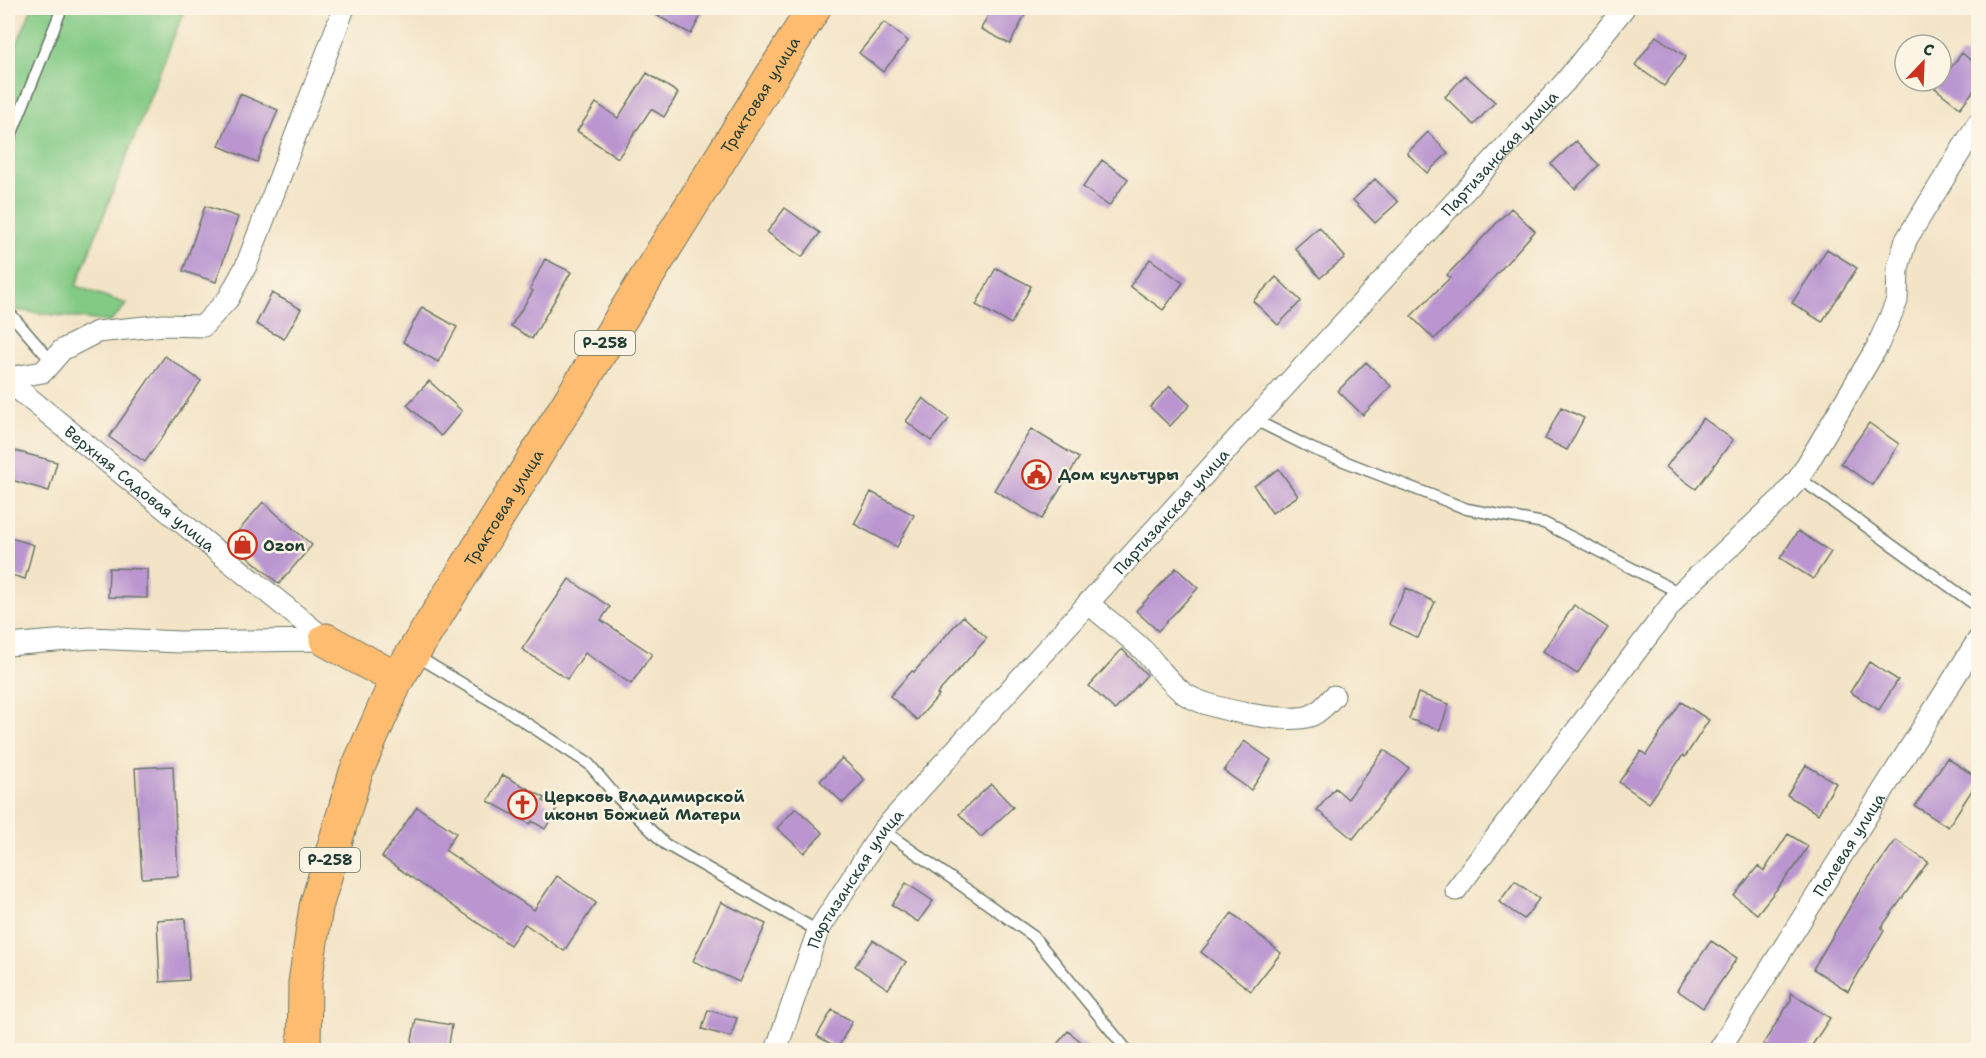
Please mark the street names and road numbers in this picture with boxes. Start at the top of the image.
street label: Трактовая улица [716,32,804,157]
street label: Партизанская улица [1437,86,1563,220]
road number: Р-258 [575,331,635,355]
street label: Верхняя Садовая улица [60,421,220,556]
street label: Партизанская улица [1109,444,1234,579]
street label: Трактовая улица [459,445,548,570]
street label: Полевая улица [1808,789,1889,900]
street label: Партизанская улица [802,804,908,951]
road number: Р-258 [300,848,360,872]

